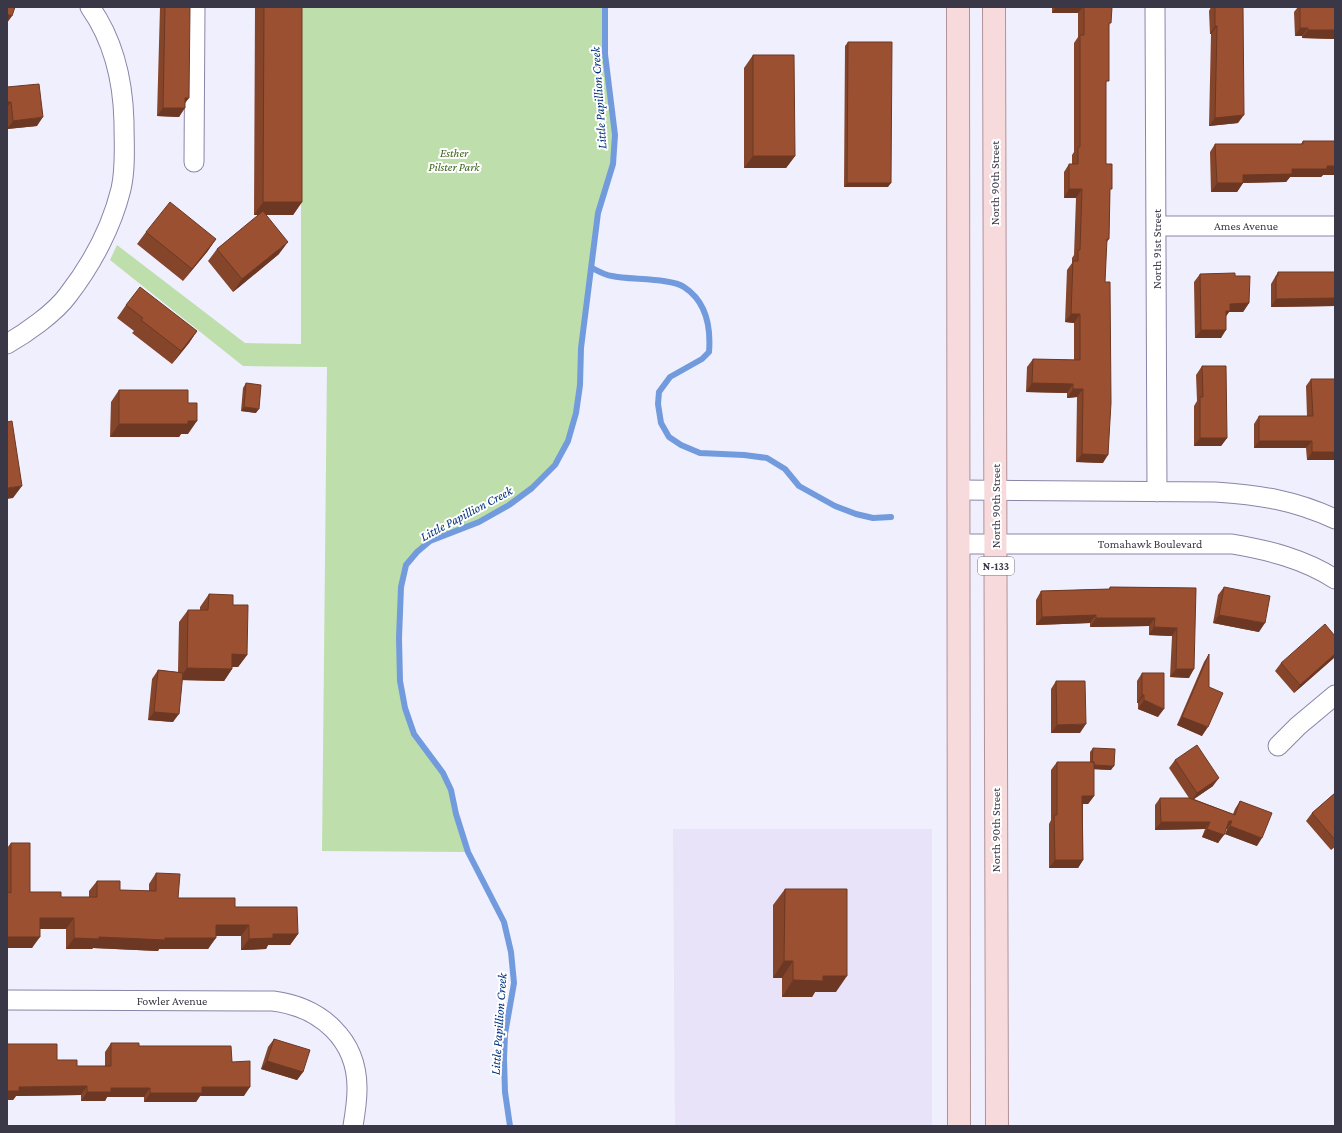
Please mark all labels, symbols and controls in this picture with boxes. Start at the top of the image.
water label: Little Papillion Creek [587,45,610,149]
street label: North 90th Street [988,140,1002,225]
park label: Esther Pilster Park [428,146,480,174]
street label: North 91st Street [1150,208,1164,289]
street label: Ames Avenue [1214,219,1278,233]
street label: North 90th Street [989,463,1003,548]
water label: Little Papillion Creek [418,482,516,544]
street label: Tomahawk Boulevard [1098,537,1203,551]
road number: N-133 [978,557,1014,575]
street label: North 90th Street [989,787,1003,872]
water label: Little Papillion Creek [487,971,510,1076]
street label: Fowler Avenue [137,994,207,1008]

